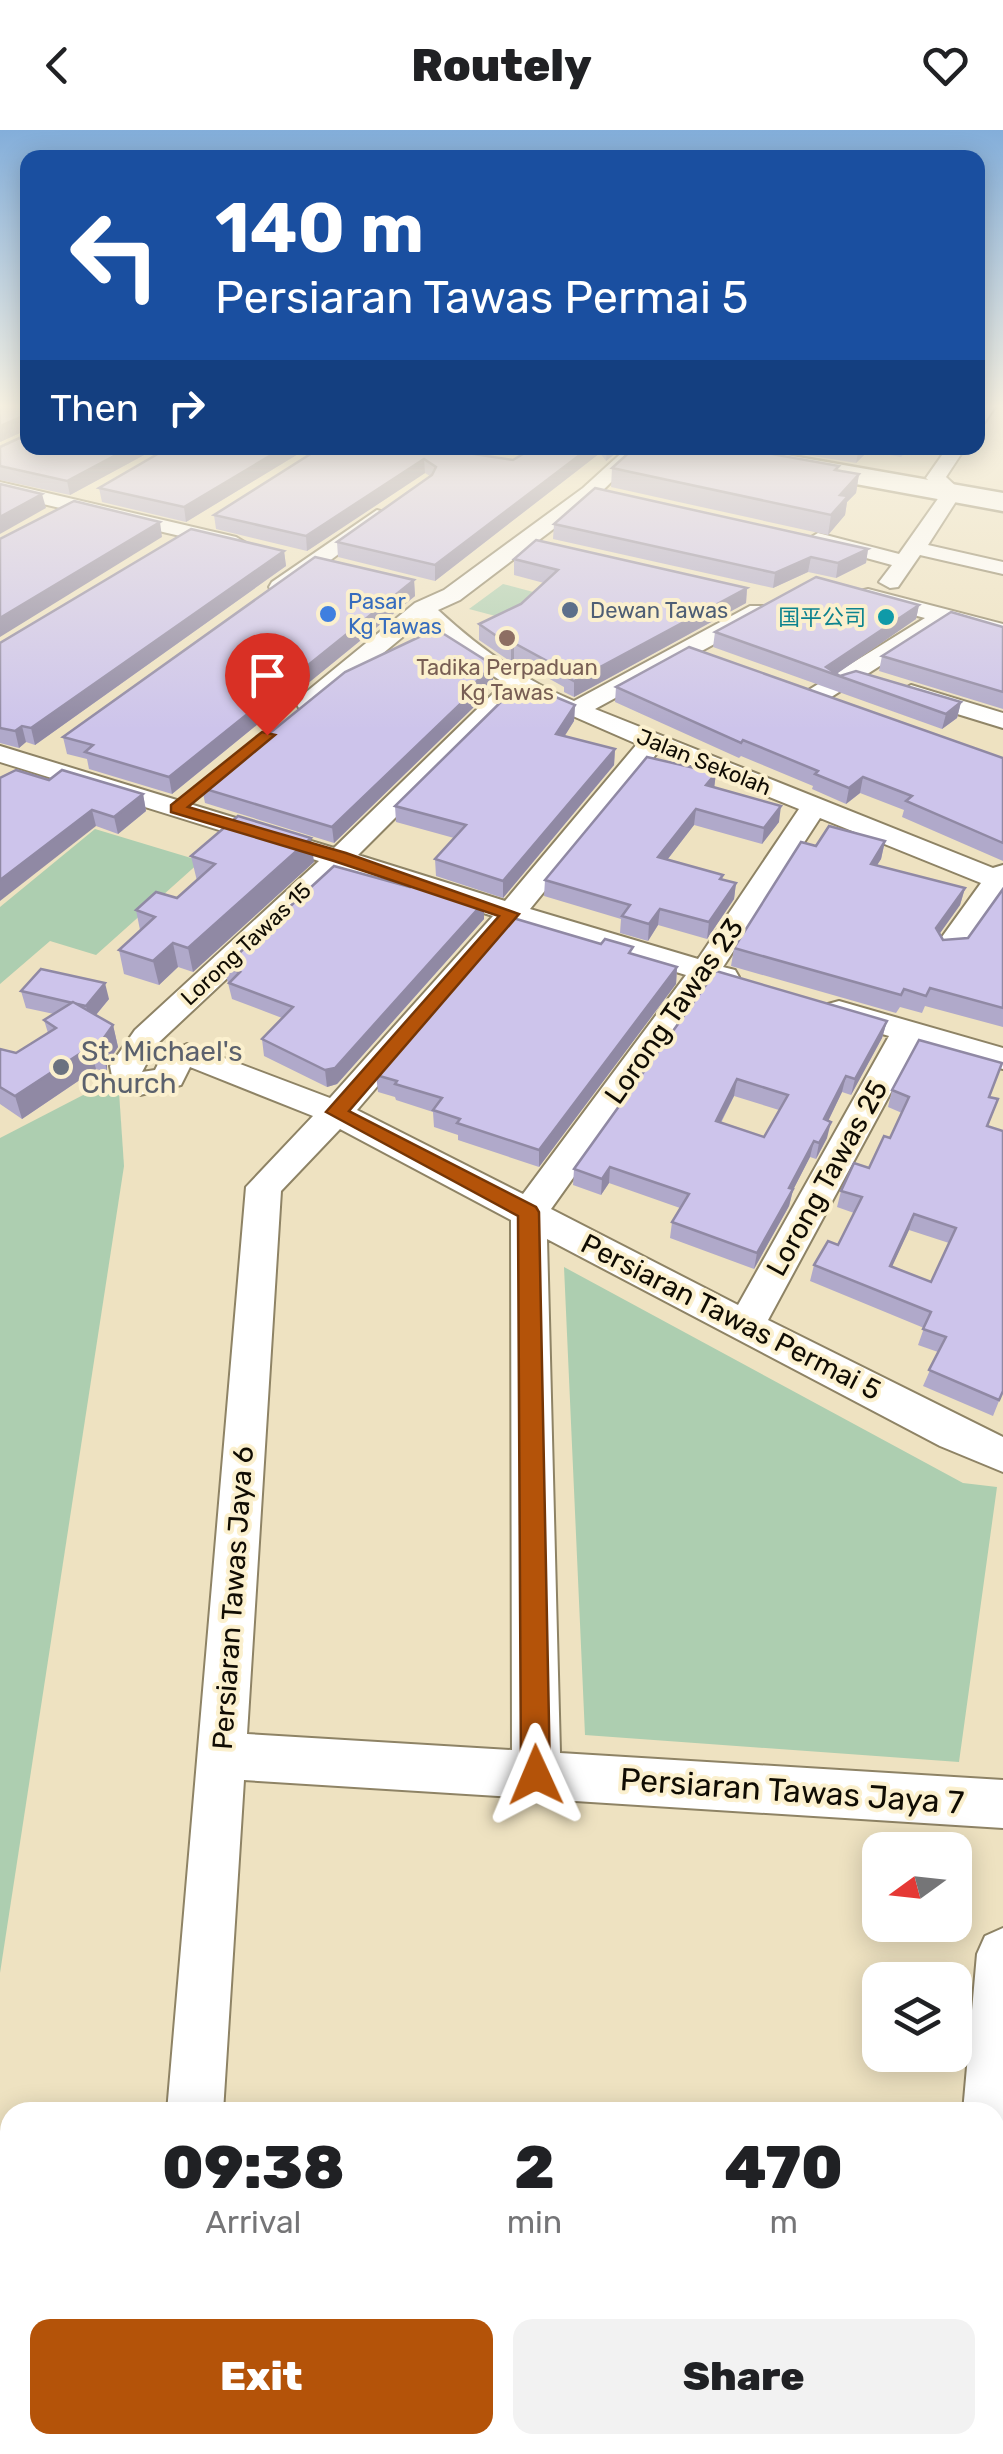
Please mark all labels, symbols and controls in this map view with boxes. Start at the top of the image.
icon: back [30,38,85,93]
icon: heart [918,38,973,93]
text: Routely [411,39,592,92]
text: 140 m [215,187,424,270]
icon: left [50,190,180,320]
text: Persiaran Tawas Permai 5 [215,271,749,324]
icon: right [159,380,214,435]
text: Then [50,385,139,431]
place label: Pasar Kg Tawas [348,588,442,640]
place label: Dewan Tawas [590,597,728,624]
marker: Dewan Tawas [559,599,581,621]
marker: Pasar Kg Tawas [317,603,339,625]
place label: 国平公司 [778,604,866,631]
marker: 国平公司 [875,606,897,628]
marker: Tadika Perpaduan Kg Tawas [496,627,518,649]
pin [225,633,310,736]
icon: arrive [240,648,295,703]
place label: Tadika Perpaduan Kg Tawas [416,654,598,706]
street label: Jalan Sekolah [633,723,775,801]
street label: Lorong Tawas 15 [175,877,317,1011]
street label: Lorong Tawas 23 [598,912,750,1110]
place label: St. Michael's Church [81,1035,243,1100]
marker: St. Michael's Church [50,1056,72,1078]
street label: Lorong Tawas 25 [760,1074,894,1282]
street label: Persiaran Tawas Permai 5 [576,1227,886,1407]
street label: Persiaran Tawas Jaya 6 [206,1445,260,1751]
position arrow [484,1723,588,1827]
street label: Persiaran Tawas Jaya 7 [619,1760,965,1822]
north arrow [862,1832,972,1942]
map controls [862,1832,972,2072]
button: layers [862,1962,972,2072]
text: 09:38 [162,2132,345,2203]
text: 2 [514,2132,555,2203]
text: 470 [724,2132,843,2203]
text: Arrival [205,2203,301,2241]
text: min [507,2203,562,2241]
text: m [769,2203,798,2241]
button: Exit [30,2319,493,2434]
button: Share [513,2319,975,2434]

